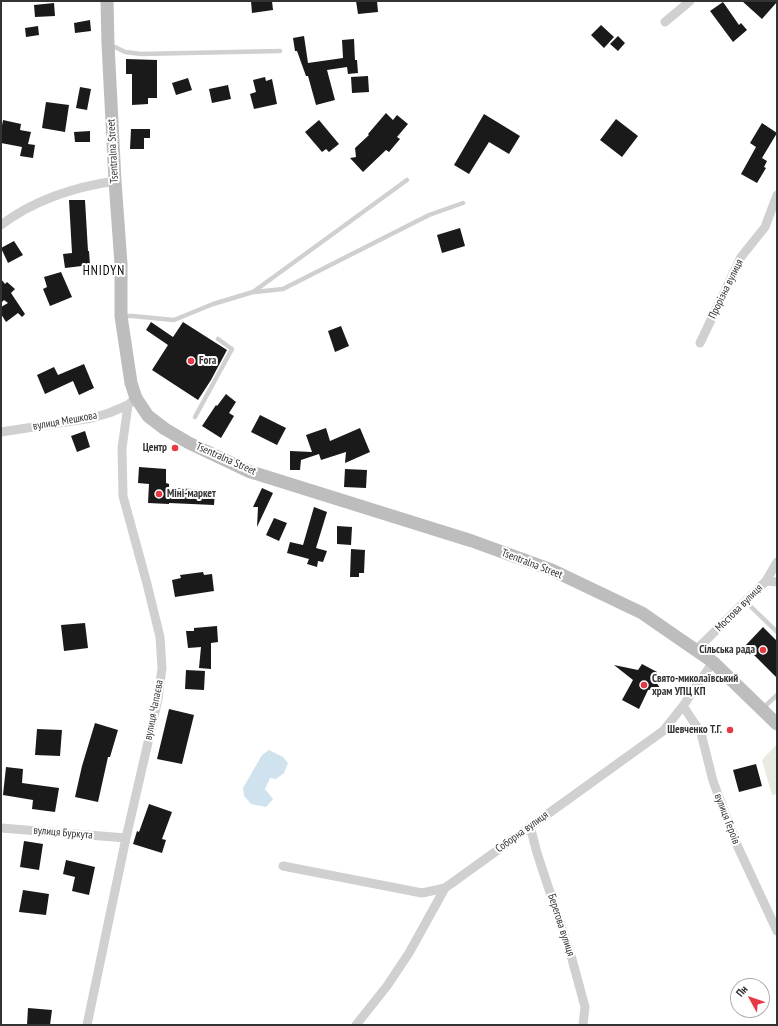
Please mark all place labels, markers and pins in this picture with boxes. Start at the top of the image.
place label: Fora [199,354,216,368]
marker: Fora [186,356,196,366]
place label: Центр [143,441,167,455]
marker: Центр [170,443,180,453]
place label: Міні-маркет [167,487,216,501]
marker: Міні-маркет [154,489,164,499]
place label: Сільська рада [699,643,755,657]
marker: Сільська рада [758,645,768,655]
place label: Свято-миколаївський храм УПЦ КП [652,672,738,698]
marker: Свято-миколаївський храм УПЦ КП [639,680,649,690]
place label: Шевченко Т.Г. [667,723,722,737]
marker: Шевченко Т.Г. [725,725,735,735]

